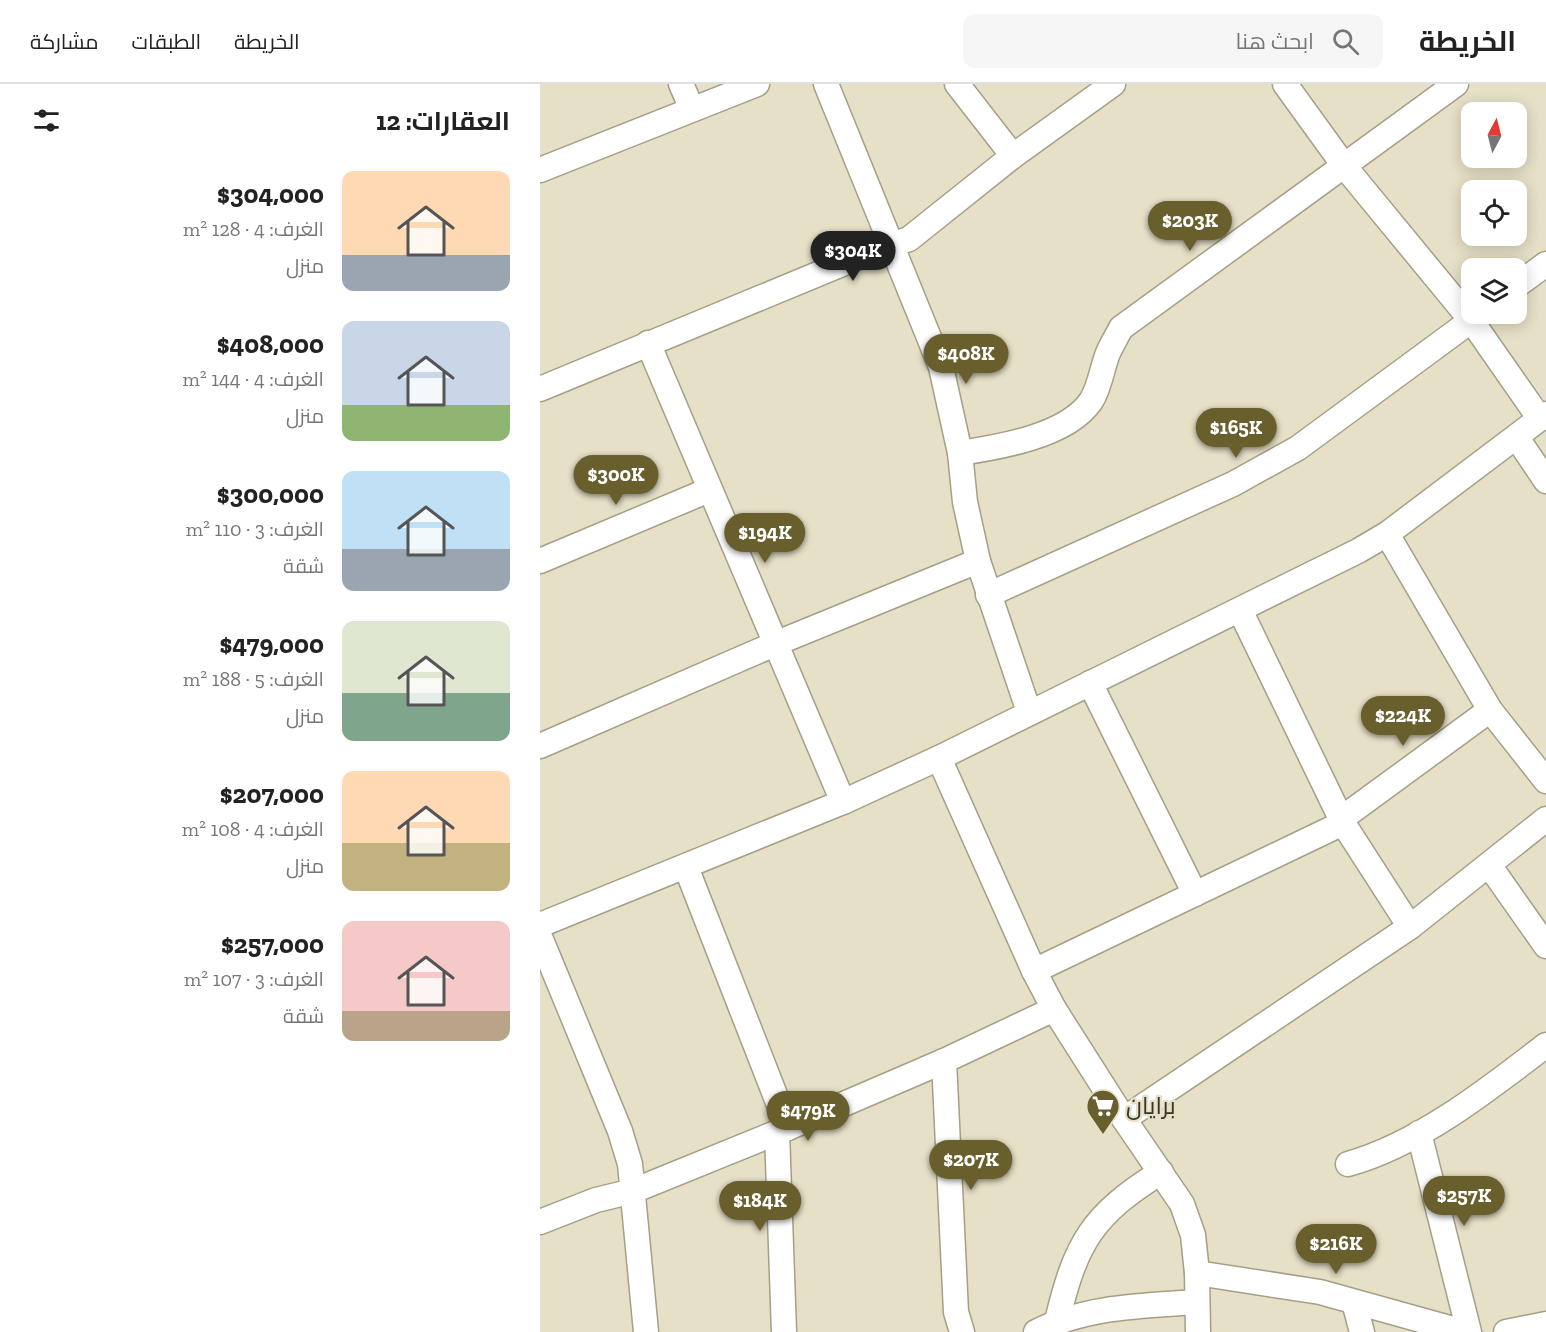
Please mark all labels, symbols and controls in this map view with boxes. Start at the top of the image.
search box [963,14,1383,68]
icon: search [1329,25,1362,58]
text: الخريطة [1419,25,1516,58]
text: ابحث هنا [1235,28,1314,55]
text: مشاركة [30,29,99,54]
text: الطبقات [132,29,201,54]
text: الخريطة [234,29,300,54]
north arrow [1461,102,1527,168]
map controls [1461,102,1527,324]
icon: filters [30,104,63,137]
text: العقارات: 12 [376,105,510,137]
text: $304,000 [217,178,324,210]
button: locate [1461,180,1527,246]
icon: home [390,195,462,267]
pin: $203K [1148,201,1232,252]
text: $203K [1162,208,1218,232]
text: الغرف: 4 · 128 m² [183,217,324,241]
pin: $304K [811,231,895,282]
text: $304K [825,238,881,262]
text: منزل [286,254,324,278]
button: layers [1461,258,1527,324]
text: $408,000 [217,328,324,360]
pin: $408K [924,334,1008,385]
text: $408K [938,341,995,365]
icon: home [390,345,462,417]
text: الغرف: 4 · 144 m² [182,367,324,391]
text: منزل [286,404,324,428]
pin: $165K [1194,408,1278,459]
text: $165K [1210,415,1262,439]
pin: $300K [574,455,658,506]
text: $300K [588,462,645,486]
text: $300,000 [217,478,324,510]
icon: home [390,495,462,567]
pin: $194K [723,513,807,564]
text: الغرف: 3 · 110 m² [186,517,324,541]
text: $194K [738,520,792,544]
text: شقة [283,554,324,578]
text: $479,000 [219,628,324,660]
icon: home [390,645,462,717]
text: الغرف: 5 · 188 m² [183,667,324,691]
pin: $224K [1361,696,1445,747]
text: $224K [1375,703,1431,727]
text: منزل [286,704,324,728]
text: $207,000 [220,778,324,810]
icon: home [390,795,462,867]
text: الغرف: 4 · 108 m² [182,817,324,841]
text: منزل [286,854,324,878]
text: $257,000 [221,928,324,960]
icon: home [390,945,462,1017]
text: الغرف: 3 · 107 m² [184,967,324,991]
text: شقة [283,1004,324,1028]
supermarket icon: برايان [1085,1088,1121,1135]
pin: $479K [766,1091,850,1142]
place label: برايان [1126,1091,1176,1120]
text: $479K [781,1098,835,1122]
pin: $207K [929,1140,1013,1191]
text: $207K [943,1147,999,1171]
pin: $257K [1422,1176,1506,1227]
pin: $184K [718,1181,802,1232]
text: $257K [1437,1183,1491,1207]
text: $184K [733,1188,787,1212]
pin: $216K [1294,1224,1378,1275]
text: $216K [1310,1231,1362,1255]

